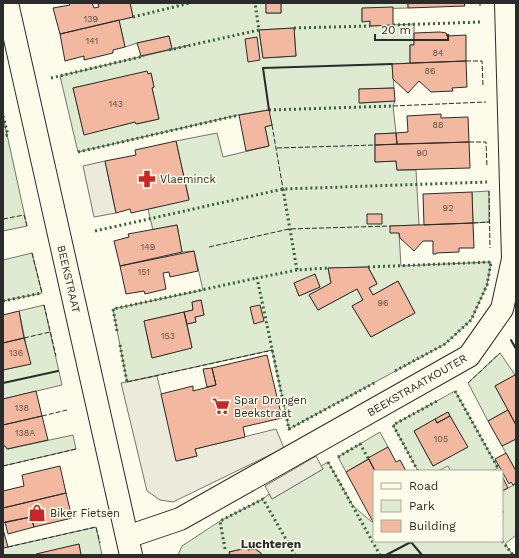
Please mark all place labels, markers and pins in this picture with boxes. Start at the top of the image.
pharmacy icon: Vlaeminck [137,169,157,189]
place label: Vlaeminck [160,173,216,186]
place label: Spar Drongen Beekstraat [234,394,307,420]
supermarket icon: Spar Drongen Beekstraat [211,396,231,416]
shop icon: Biker Fietsen [27,503,47,523]
place label: Biker Fietsen [50,507,120,520]

